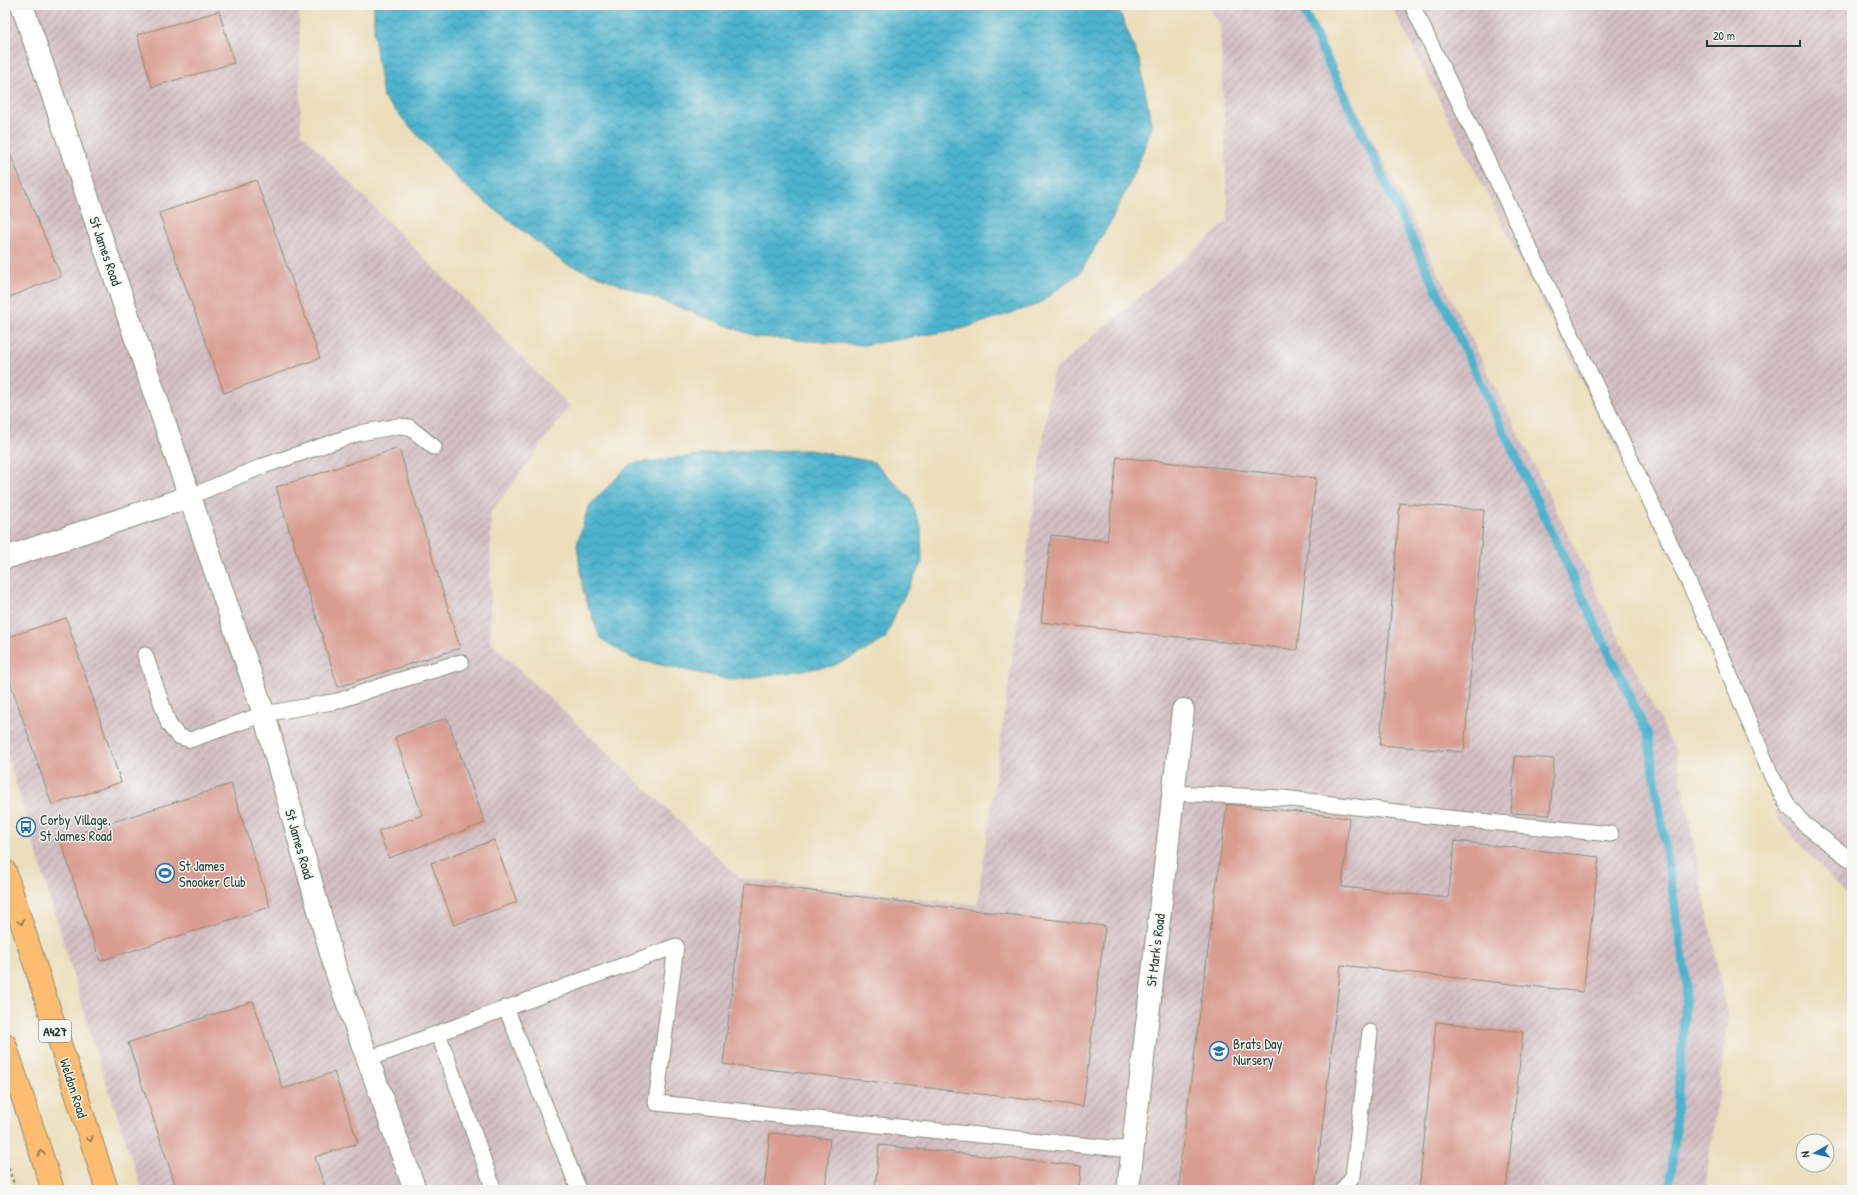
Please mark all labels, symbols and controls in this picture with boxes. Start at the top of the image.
scale bar [1707,22,1800,48]
text: 20 m [1713,27,1735,44]
street label: St James Road [85,214,127,289]
street label: St James Road [281,807,319,882]
place label: Corby Village, St James Road [40,810,112,845]
bus stop icon: Corby Village, St James Road [15,816,37,838]
place label: St James Snooker Club [179,856,246,891]
sports icon: St James Snooker Club [154,862,176,884]
street label: St Mark's Road [1141,912,1169,988]
one-way arrow [16,918,25,925]
road number: A427 [39,1020,71,1042]
place label: Brats Day Nursery [1233,1034,1283,1070]
school or university icon: Brats Day Nursery [1208,1040,1230,1062]
street label: Weldon Road [55,1056,93,1121]
north arrow [1795,1133,1835,1173]
one-way arrow [85,1135,94,1142]
one-way arrow [37,1150,46,1157]
text: N [1798,1150,1812,1158]

